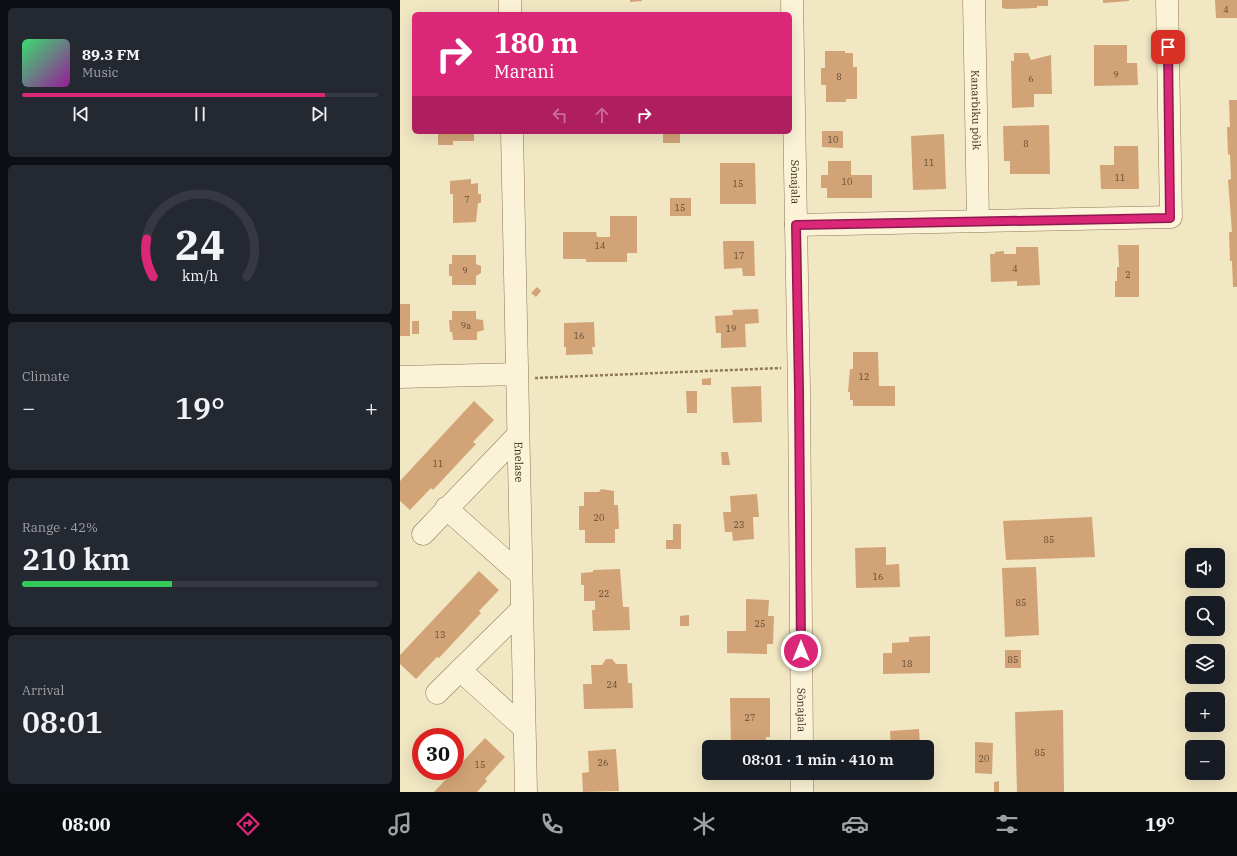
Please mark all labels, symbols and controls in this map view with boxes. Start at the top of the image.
house number: 4 [1223,4,1229,15]
text: 180 m [494,24,578,61]
icon: right [428,28,480,80]
pin [1151,30,1185,64]
icon: arrive [1157,36,1179,58]
text: 89.3 FM [82,45,140,64]
text: Marani [494,60,555,83]
text: Music [82,64,119,81]
house number: 9 [1113,69,1119,80]
street label: Kanarbiku põik [968,70,984,151]
house number: 8 [836,71,842,82]
house number: 6 [1028,73,1034,84]
icon: previous [70,103,92,125]
icon: pause [189,103,211,125]
icon: next [308,103,330,125]
icon: left [549,104,571,126]
icon: ahead [591,104,613,126]
icon: right [633,104,655,126]
house number: 10 [828,134,838,145]
house number: 8 [1023,138,1029,149]
house number: 11 [924,157,934,168]
street label: Sõnajala [788,160,803,204]
house number: 11 [1115,172,1125,183]
house number: 10 [842,176,852,187]
house number: 15 [733,178,743,189]
house number: 7 [464,194,470,205]
house number: 15 [675,202,685,213]
text: 24 [175,217,225,271]
house number: 14 [595,240,605,251]
house number: 17 [734,250,744,261]
house number: 4 [1012,263,1018,274]
house number: 9 [462,265,468,276]
text: km/h [182,266,218,285]
house number: 2 [1125,269,1131,280]
house number: 9a [461,320,471,331]
house number: 19 [726,323,736,334]
house number: 16 [574,330,584,341]
text: Climate [22,368,69,385]
house number: 12 [859,371,869,382]
text: 19° [175,388,225,427]
text: − [22,393,35,422]
text: + [365,393,378,422]
street label: Enelase [512,441,526,482]
house number: 11 [433,458,443,469]
house number: 20 [594,512,604,523]
text: Range · 42% [22,519,98,536]
house number: 23 [734,519,744,530]
house number: 85 [1044,534,1054,545]
text: 210 km [22,539,130,578]
map controls [1185,548,1225,780]
button: sound [1185,548,1225,588]
house number: 16 [873,571,883,582]
house number: 22 [599,588,609,599]
button: search [1185,596,1225,636]
house number: 85 [1016,597,1026,608]
house number: 25 [755,618,765,629]
house number: 13 [435,629,445,640]
position arrow [780,630,822,672]
button: layers [1185,644,1225,684]
house number: 85 [1008,654,1018,665]
house number: 18 [902,658,912,669]
house number: 24 [607,679,617,690]
text: Arrival [22,682,64,699]
street label: Sõnajala [795,688,809,732]
button: + [1185,692,1225,732]
text: 08:01 [22,702,103,741]
house number: 27 [745,712,755,723]
speed limit sign: 30 [412,728,464,780]
button: − [1185,740,1225,780]
house number: 85 [1035,747,1045,758]
text: 08:01 · 1 min · 410 m [742,750,894,769]
house number: 20 [979,753,989,764]
house number: 26 [598,757,608,768]
house number: 15 [475,759,485,770]
icon: directions [234,810,262,838]
icon: music [386,810,414,838]
icon: phone [538,810,566,838]
icon: climate [690,810,718,838]
icon: car [841,810,869,838]
icon: filters [993,810,1021,838]
text: 08:00 [62,813,111,836]
text: 19° [1145,813,1175,836]

